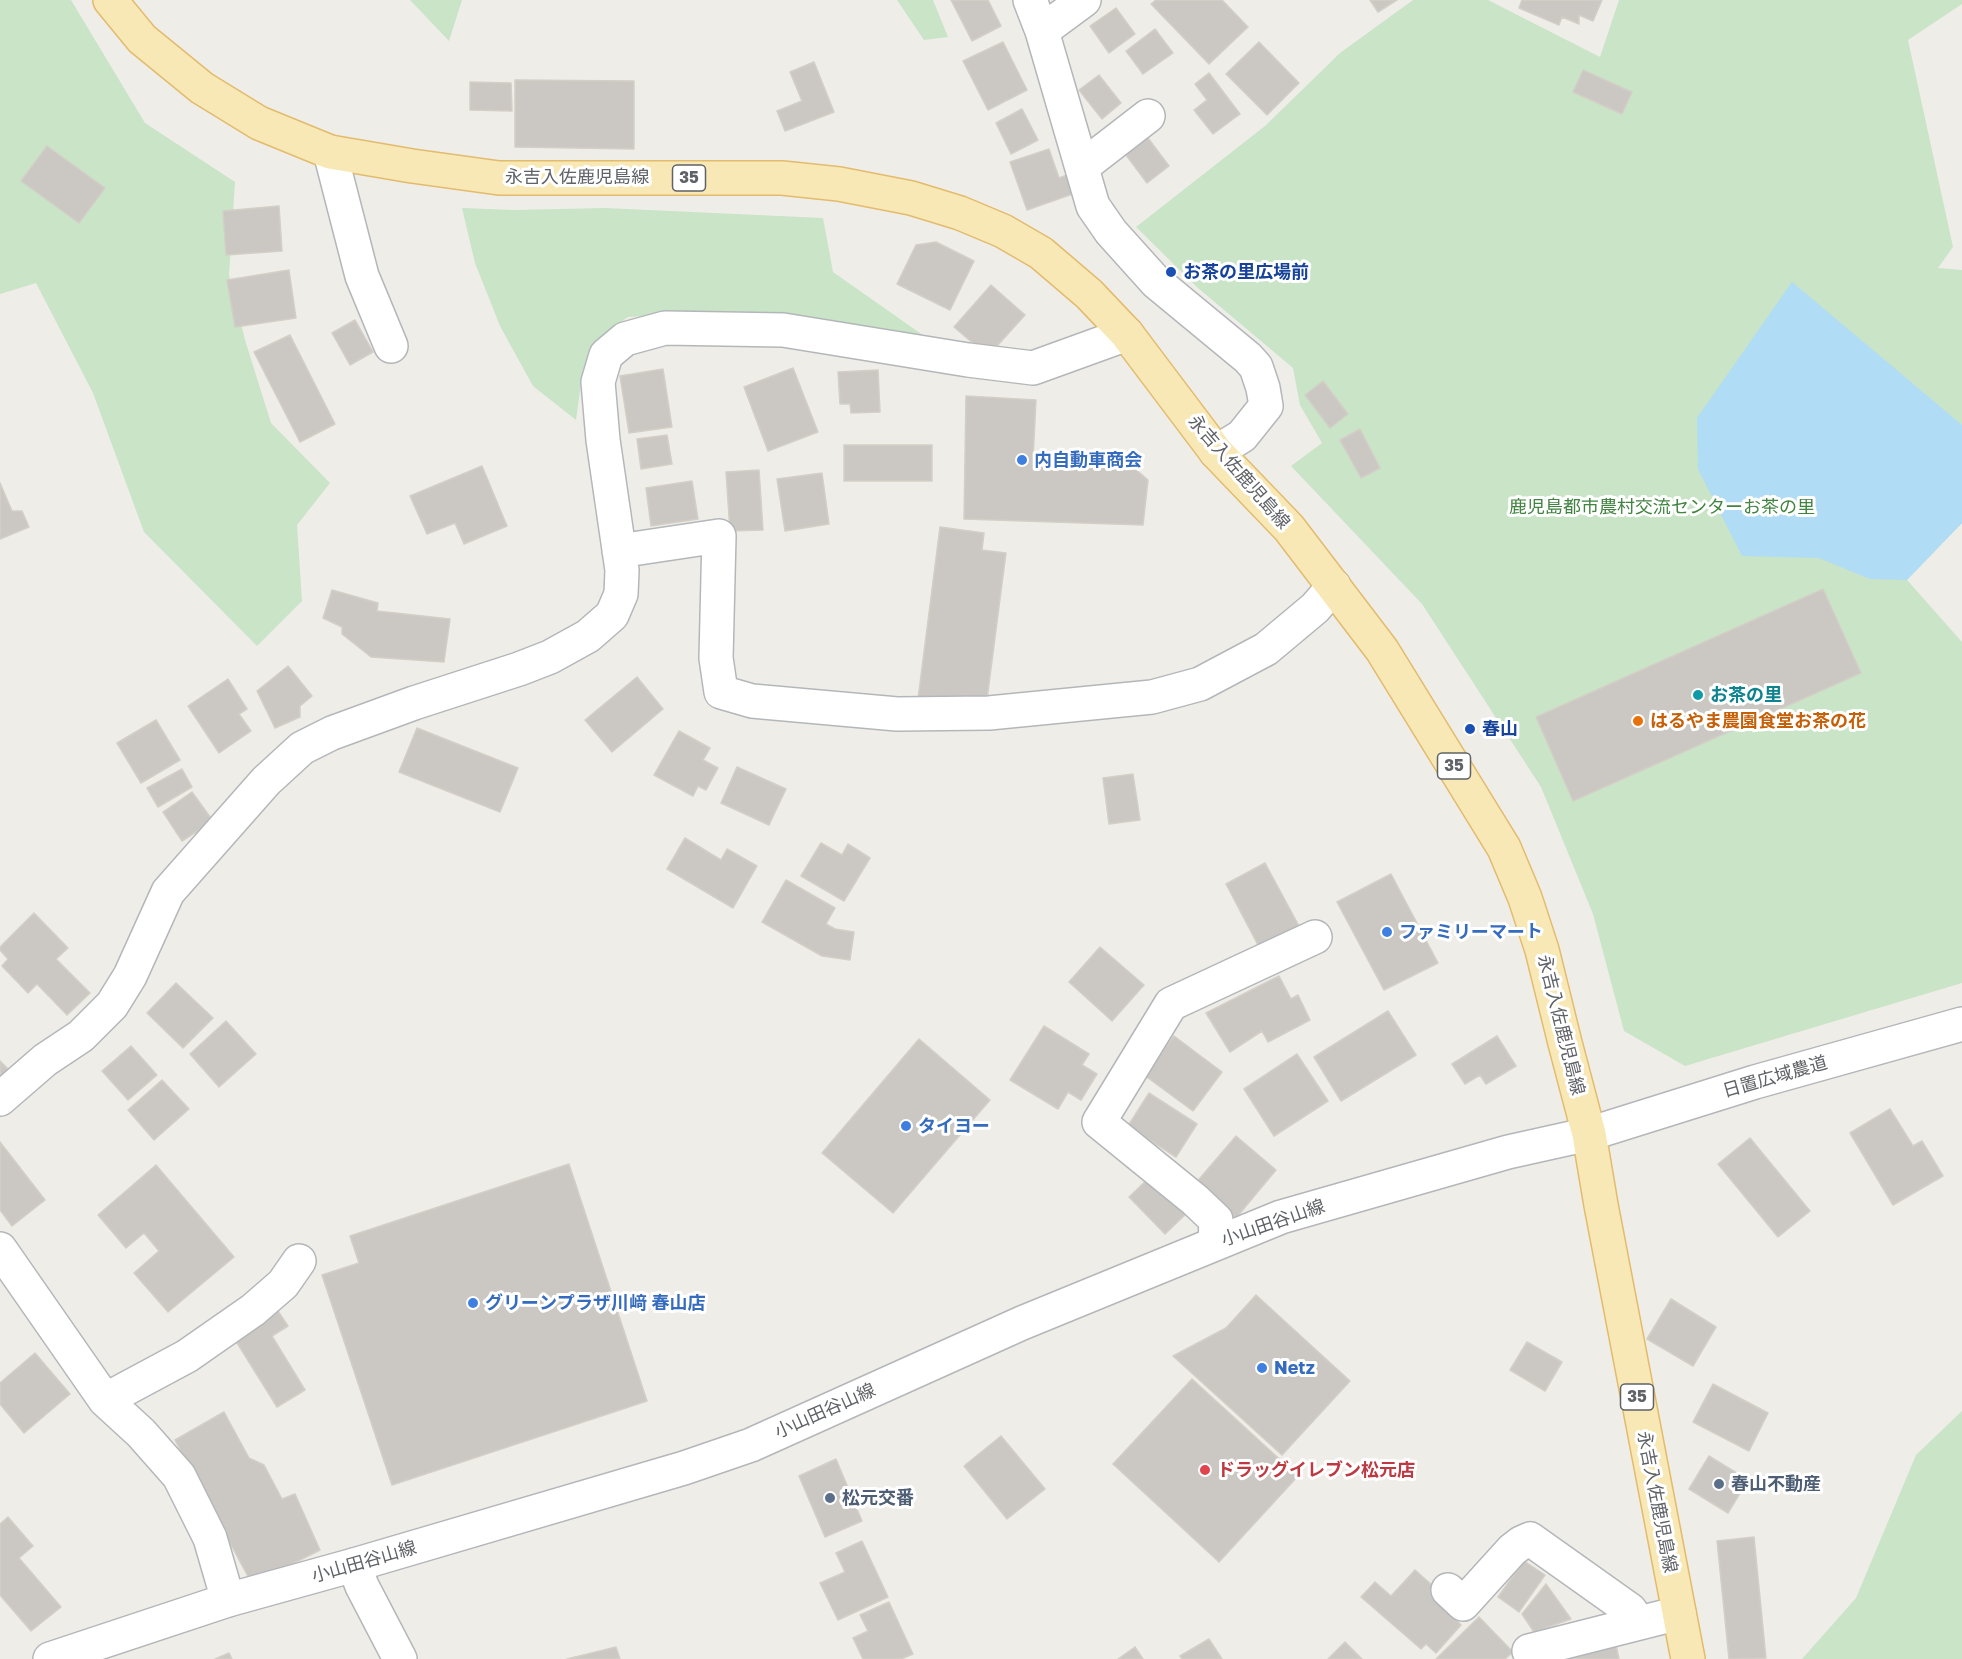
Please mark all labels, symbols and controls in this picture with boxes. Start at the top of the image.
road number: 35 [672,165,706,191]
street label: 永吉入佐鹿児島線 [505,166,649,188]
place label: お茶の里広場前 [1183,261,1309,283]
marker: お茶の里広場前 [1164,265,1178,279]
street label: 永吉入佐鹿児島線 [1184,411,1294,533]
place label: 内自動車商会 [1034,449,1142,471]
marker: 内自動車商会 [1015,453,1029,467]
park label: 鹿児島都市農村交流センターお茶の里 [1509,496,1815,518]
place label: お茶の里 [1710,684,1782,706]
marker: お茶の里 [1691,688,1705,702]
place label: はるやま農園食堂お茶の花 [1650,710,1866,732]
marker: はるやま農園食堂お茶の花 [1631,714,1645,728]
place label: 春山 [1482,718,1518,740]
marker: 春山 [1463,722,1477,736]
road number: 35 [1438,753,1470,779]
place label: ファミリーマート [1399,921,1543,943]
marker: ファミリーマート [1380,925,1394,939]
street label: 永吉入佐鹿児島線 [1533,953,1589,1097]
street label: 日置広域農道 [1720,1052,1830,1102]
place label: タイヨー [918,1115,990,1137]
marker: タイヨー [899,1119,913,1133]
street label: 小山田谷山線 [1218,1195,1328,1251]
place label: グリーンプラザ川﨑 春山店 [485,1292,705,1314]
marker: グリーンプラザ川﨑 春山店 [466,1296,480,1310]
place label: Netz [1274,1357,1315,1379]
marker: Netz [1255,1361,1269,1375]
street label: 小山田谷山線 [771,1379,879,1443]
road number: 35 [1620,1384,1654,1410]
street label: 永吉入佐鹿児島線 [1633,1429,1681,1575]
place label: ドラッグイレブン松元店 [1217,1459,1415,1481]
marker: ドラッグイレブン松元店 [1198,1463,1212,1477]
place label: 春山不動産 [1731,1473,1821,1495]
marker: 春山不動産 [1712,1477,1726,1491]
place label: 松元交番 [842,1487,914,1509]
marker: 松元交番 [823,1491,837,1505]
street label: 小山田谷山線 [309,1537,419,1587]

